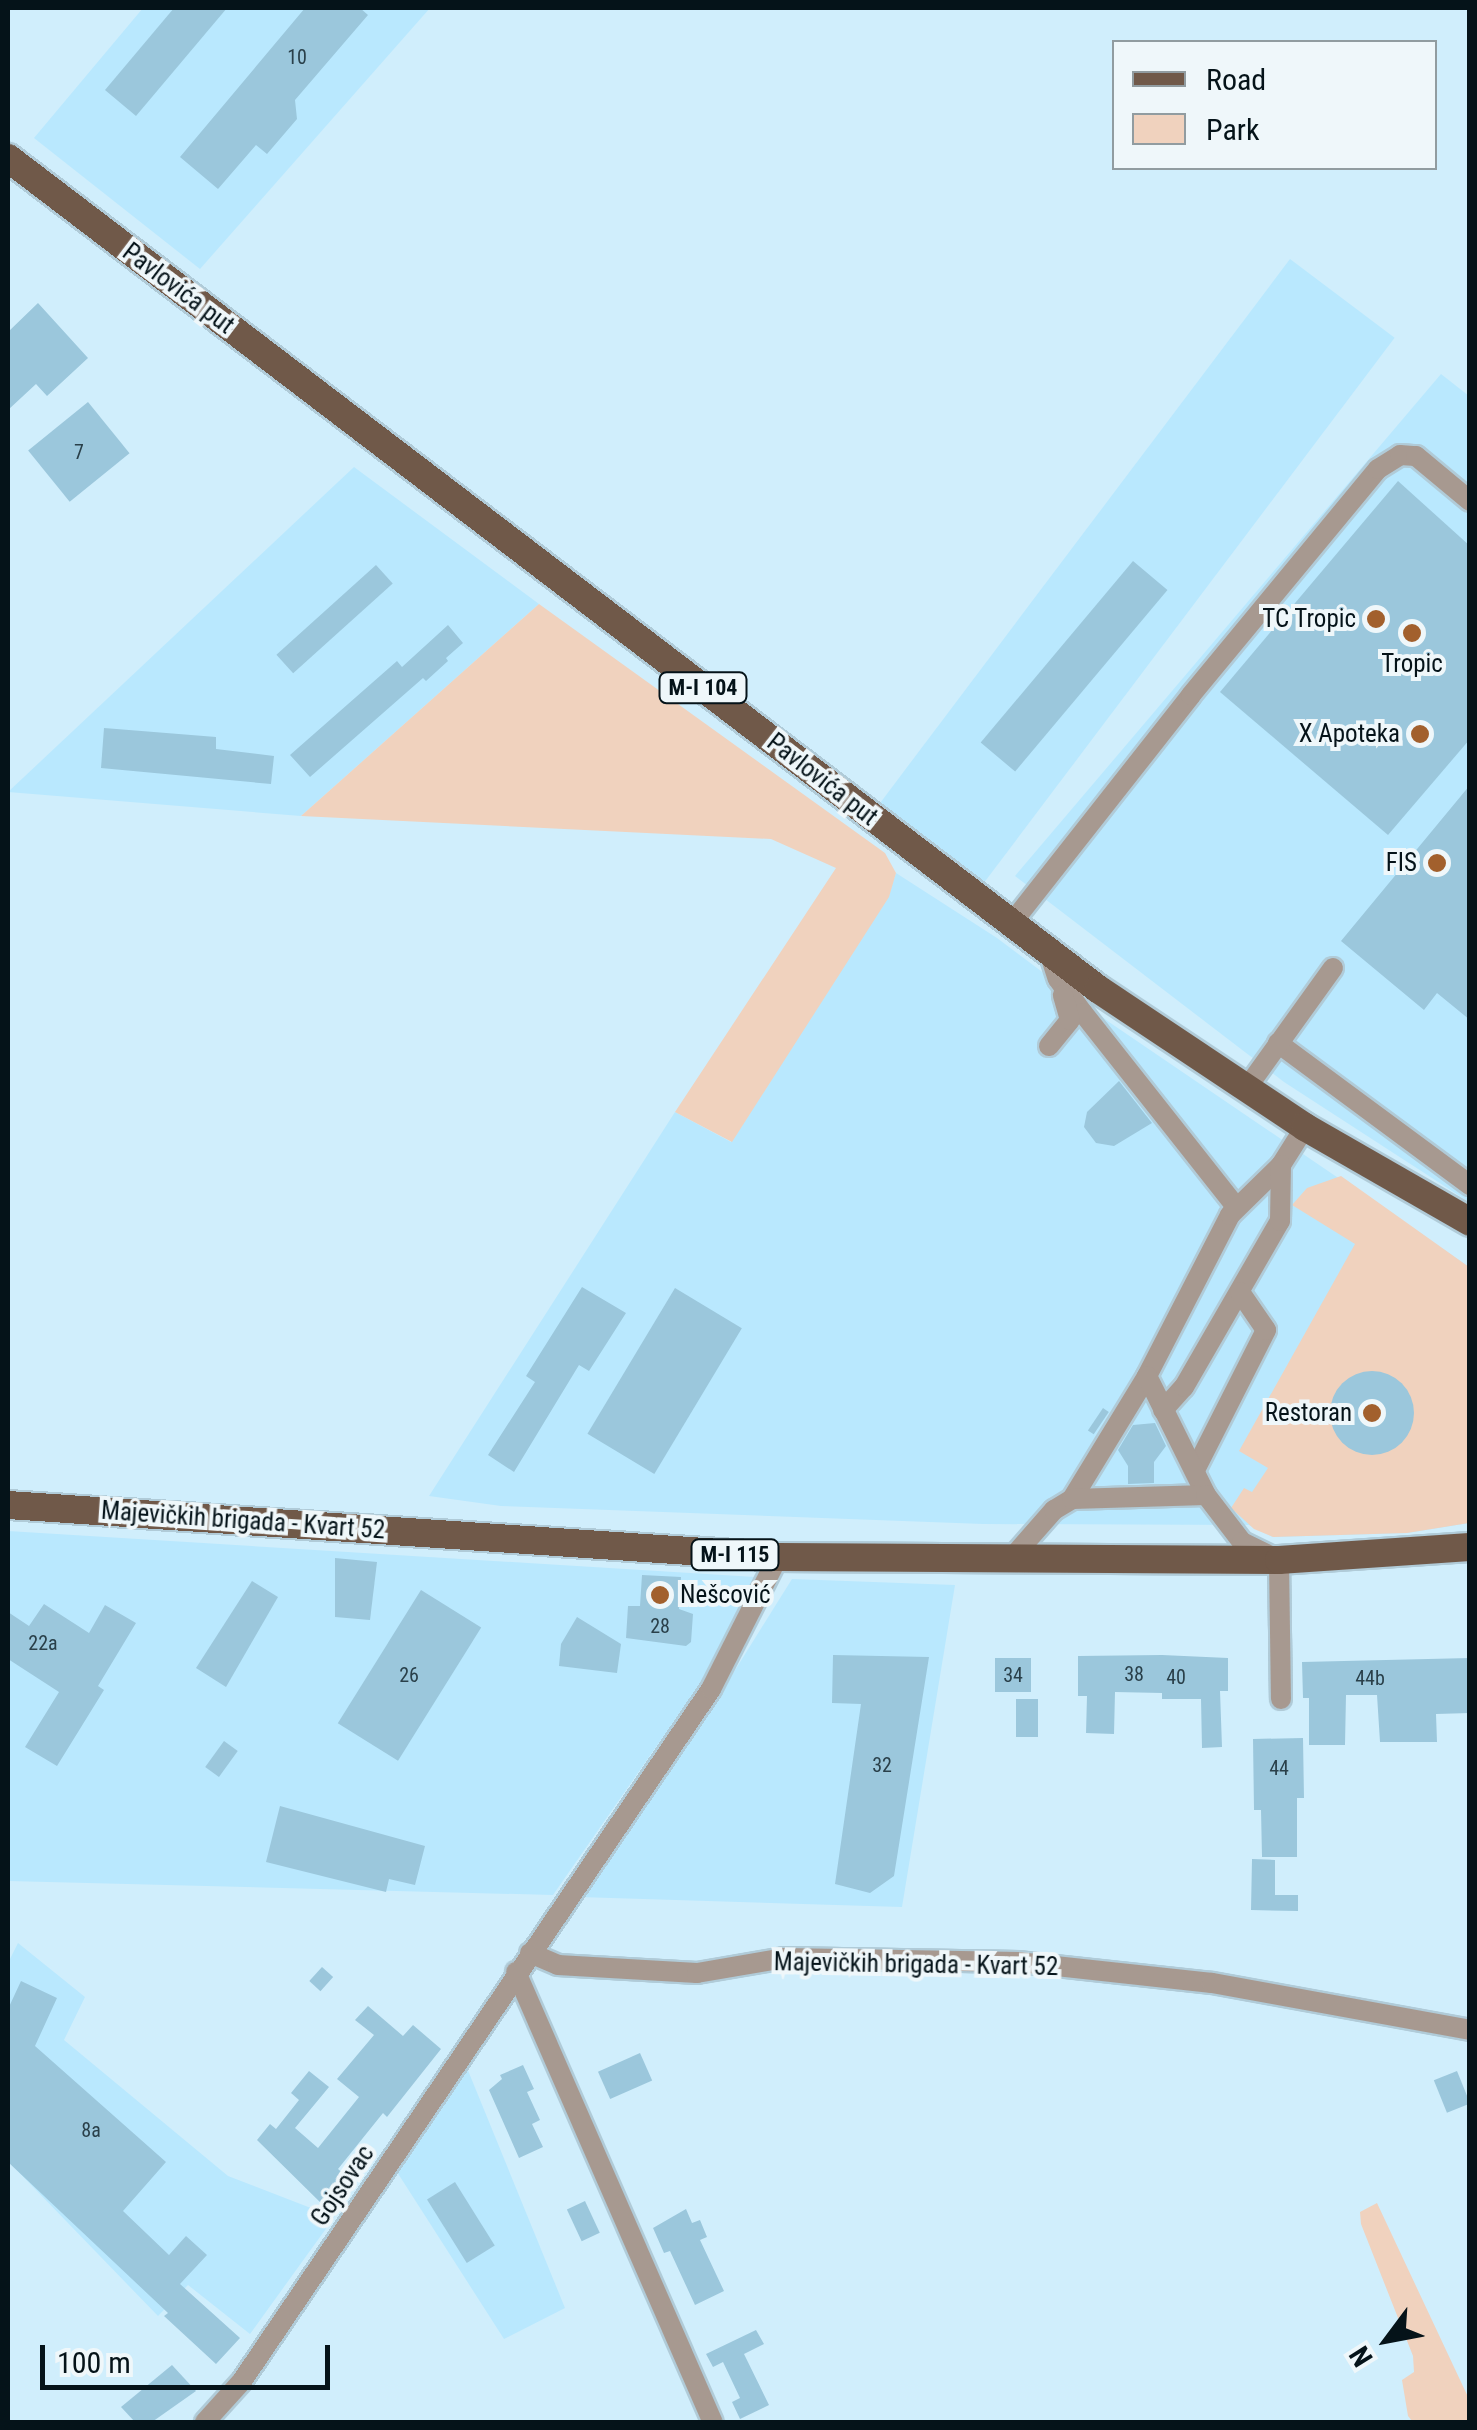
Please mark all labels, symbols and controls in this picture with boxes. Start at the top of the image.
legend [1112,40,1437,170]
house number: 10 [287,45,307,69]
text: Road [1206,62,1266,97]
text: Park [1206,112,1260,147]
street label: Pavlovića put [116,237,240,341]
house number: 7 [74,440,84,464]
place label: TC Tropic [1262,604,1356,634]
marker: TC Tropic [1365,608,1387,630]
marker: Tropic [1401,622,1423,644]
place label: Tropic [1381,649,1443,679]
road number: M-I 104 [658,671,748,705]
place label: X Apoteka [1299,719,1400,749]
marker: X Apoteka [1409,723,1431,745]
street label: Pavlovića put [761,728,883,832]
place label: FIS [1386,848,1417,878]
marker: FIS [1426,852,1448,874]
place label: Restoran [1265,1398,1352,1428]
marker: Restoran [1361,1402,1383,1424]
street label: Majevičkih brigada - Kvart 52 [100,1496,386,1546]
road number: M-I 115 [690,1538,780,1572]
place label: Nešcović [680,1580,771,1610]
marker: Nešcović [649,1584,671,1606]
house number: 28 [650,1614,670,1638]
house number: 22a [28,1631,58,1655]
house number: 38 [1124,1662,1144,1686]
house number: 26 [399,1663,419,1687]
house number: 34 [1003,1663,1023,1687]
house number: 40 [1166,1665,1186,1689]
house number: 44b [1355,1666,1385,1690]
house number: 32 [872,1753,892,1777]
house number: 44 [1269,1756,1289,1780]
street label: Majevičkih brigada - Kvart 52 [773,1948,1059,1982]
house number: 8a [81,2118,101,2142]
street label: Gojsovac [305,2140,381,2232]
north arrow [1337,2290,1437,2390]
scale bar [45,2325,335,2387]
text: N [1343,2340,1380,2372]
text: 100 m [57,2345,131,2380]

